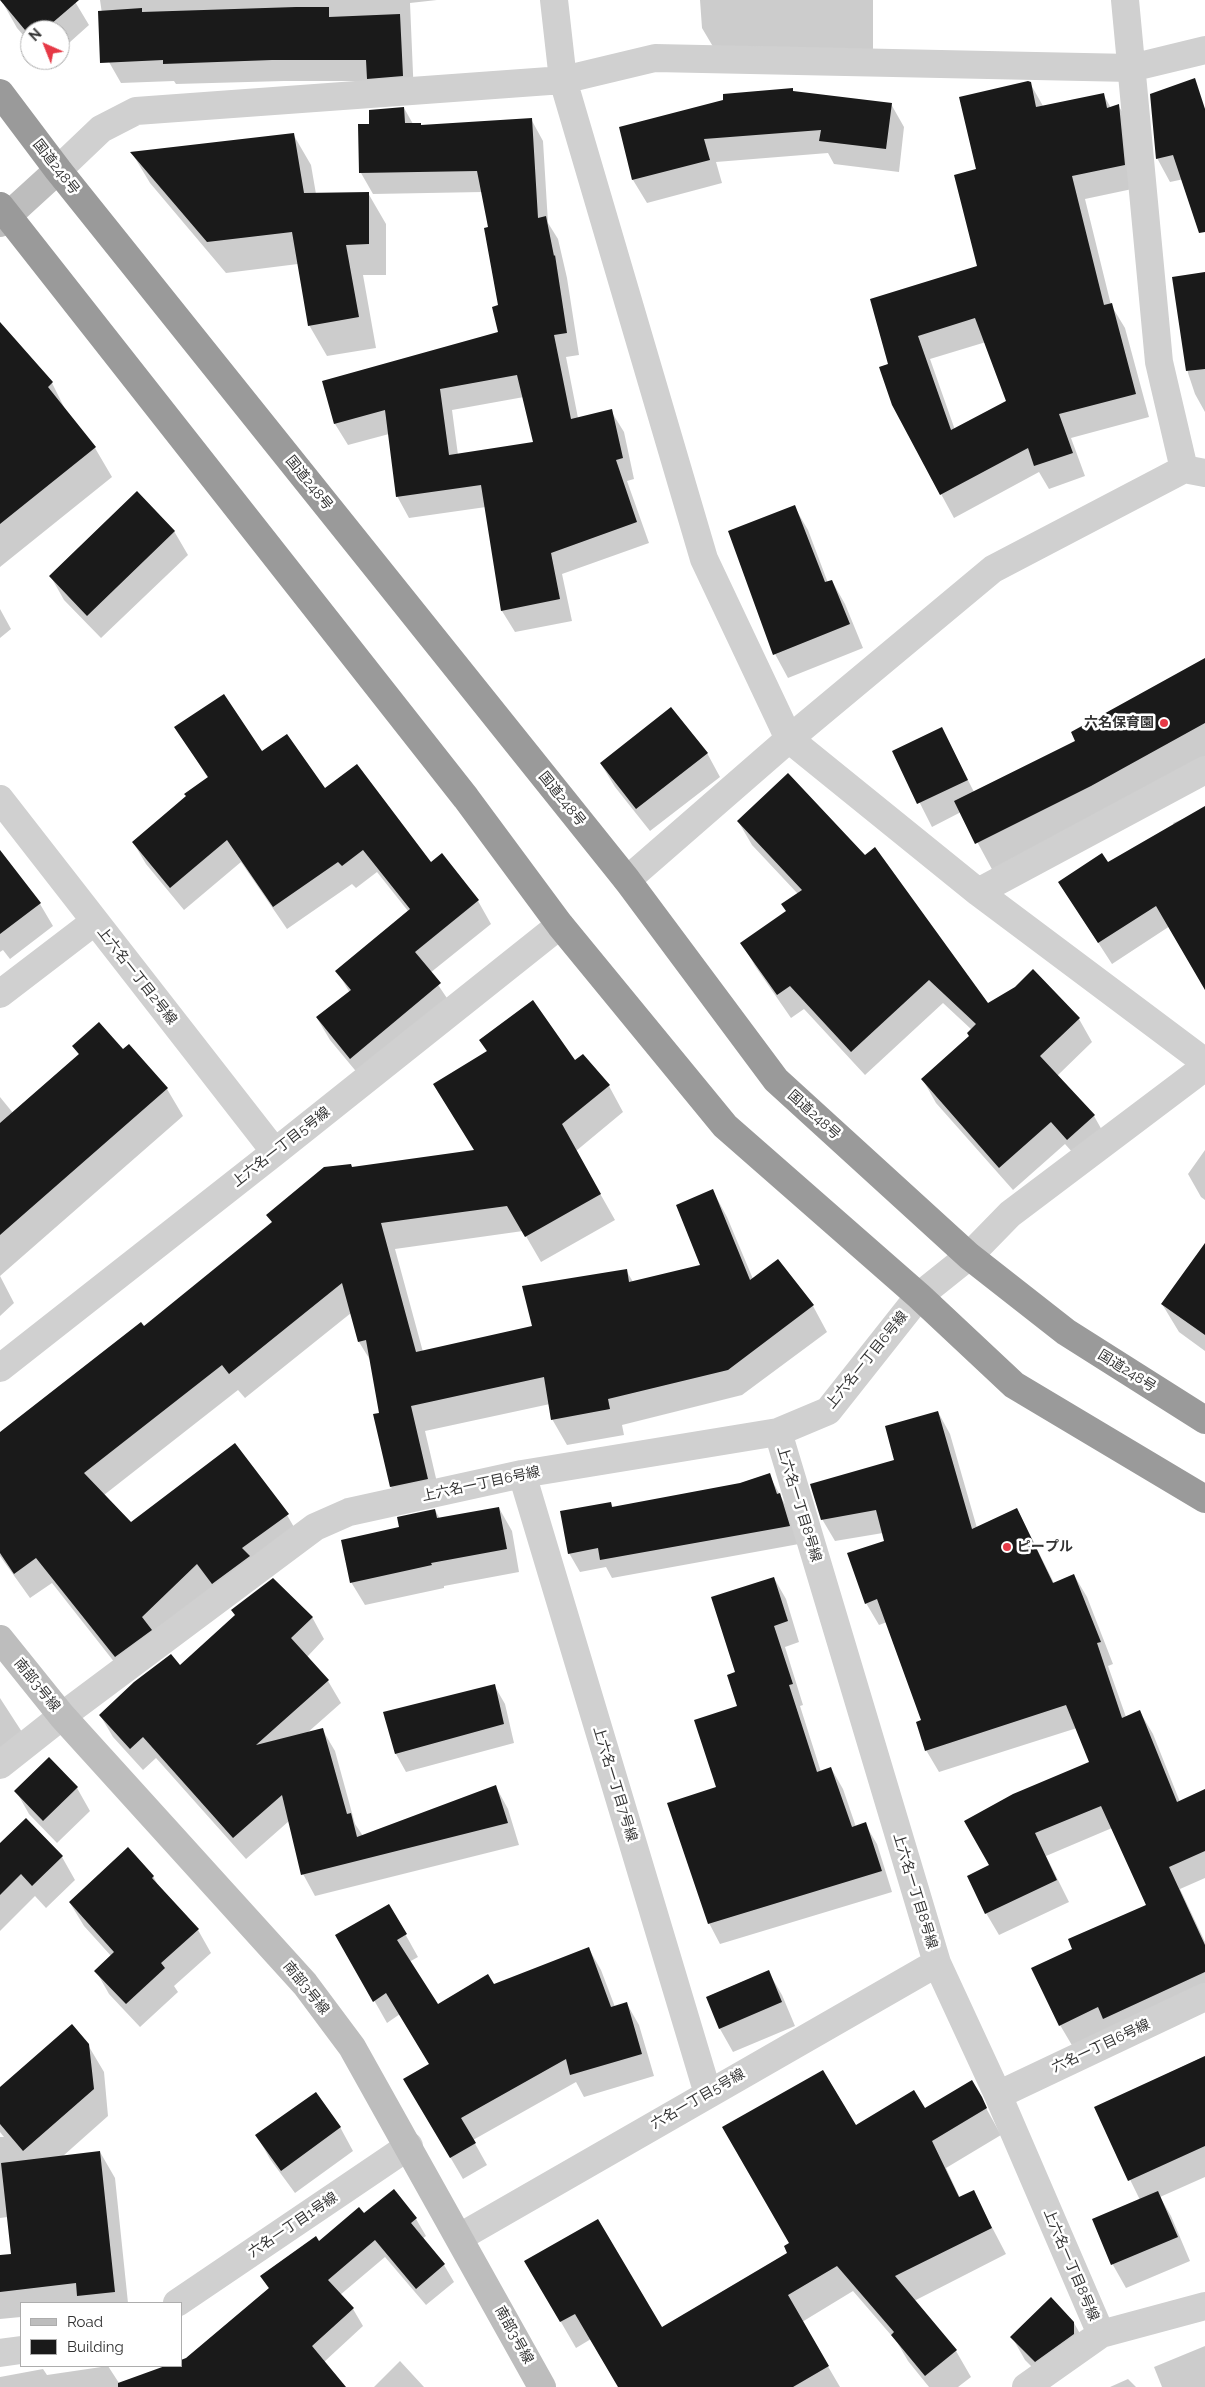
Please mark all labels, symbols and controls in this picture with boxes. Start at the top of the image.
north arrow [20,20,70,70]
text: N [26,25,45,44]
street label: 国道248号 [29,136,83,198]
street label: 国道248号 [282,452,336,514]
place label: 六名保育園 [1084,715,1154,731]
marker: 六名保育園 [1158,717,1170,729]
street label: 国道248号 [535,768,589,830]
street label: 上六名一丁目2号線 [94,924,180,1028]
street label: 国道248号 [784,1087,844,1143]
street label: 上六名一丁目5号線 [229,1104,333,1190]
street label: 上六名一丁目6号線 [823,1308,911,1412]
street label: 国道248号 [1095,1347,1159,1395]
street label: 上六名一丁目8号線 [773,1444,825,1564]
street label: 上六名一丁目6号線 [420,1463,542,1505]
place label: ピープル [1017,1539,1073,1555]
marker: ピープル [1001,1541,1013,1553]
street label: 南部3号線 [10,1655,64,1715]
street label: 上六名一丁目7号線 [589,1724,641,1844]
street label: 上六名一丁目8号線 [889,1831,941,1951]
street label: 南部3号線 [279,1958,333,2018]
street label: 六名一丁目6号線 [1049,2016,1153,2076]
street label: 六名一丁目5号線 [648,2065,748,2133]
street label: 六名一丁目1号線 [245,2189,341,2261]
street label: 上六名一丁目8号線 [1040,2206,1102,2324]
legend [20,2302,182,2367]
street label: 南部3号線 [491,2303,537,2367]
text: Road [67,2313,103,2331]
text: Building [67,2338,124,2356]

